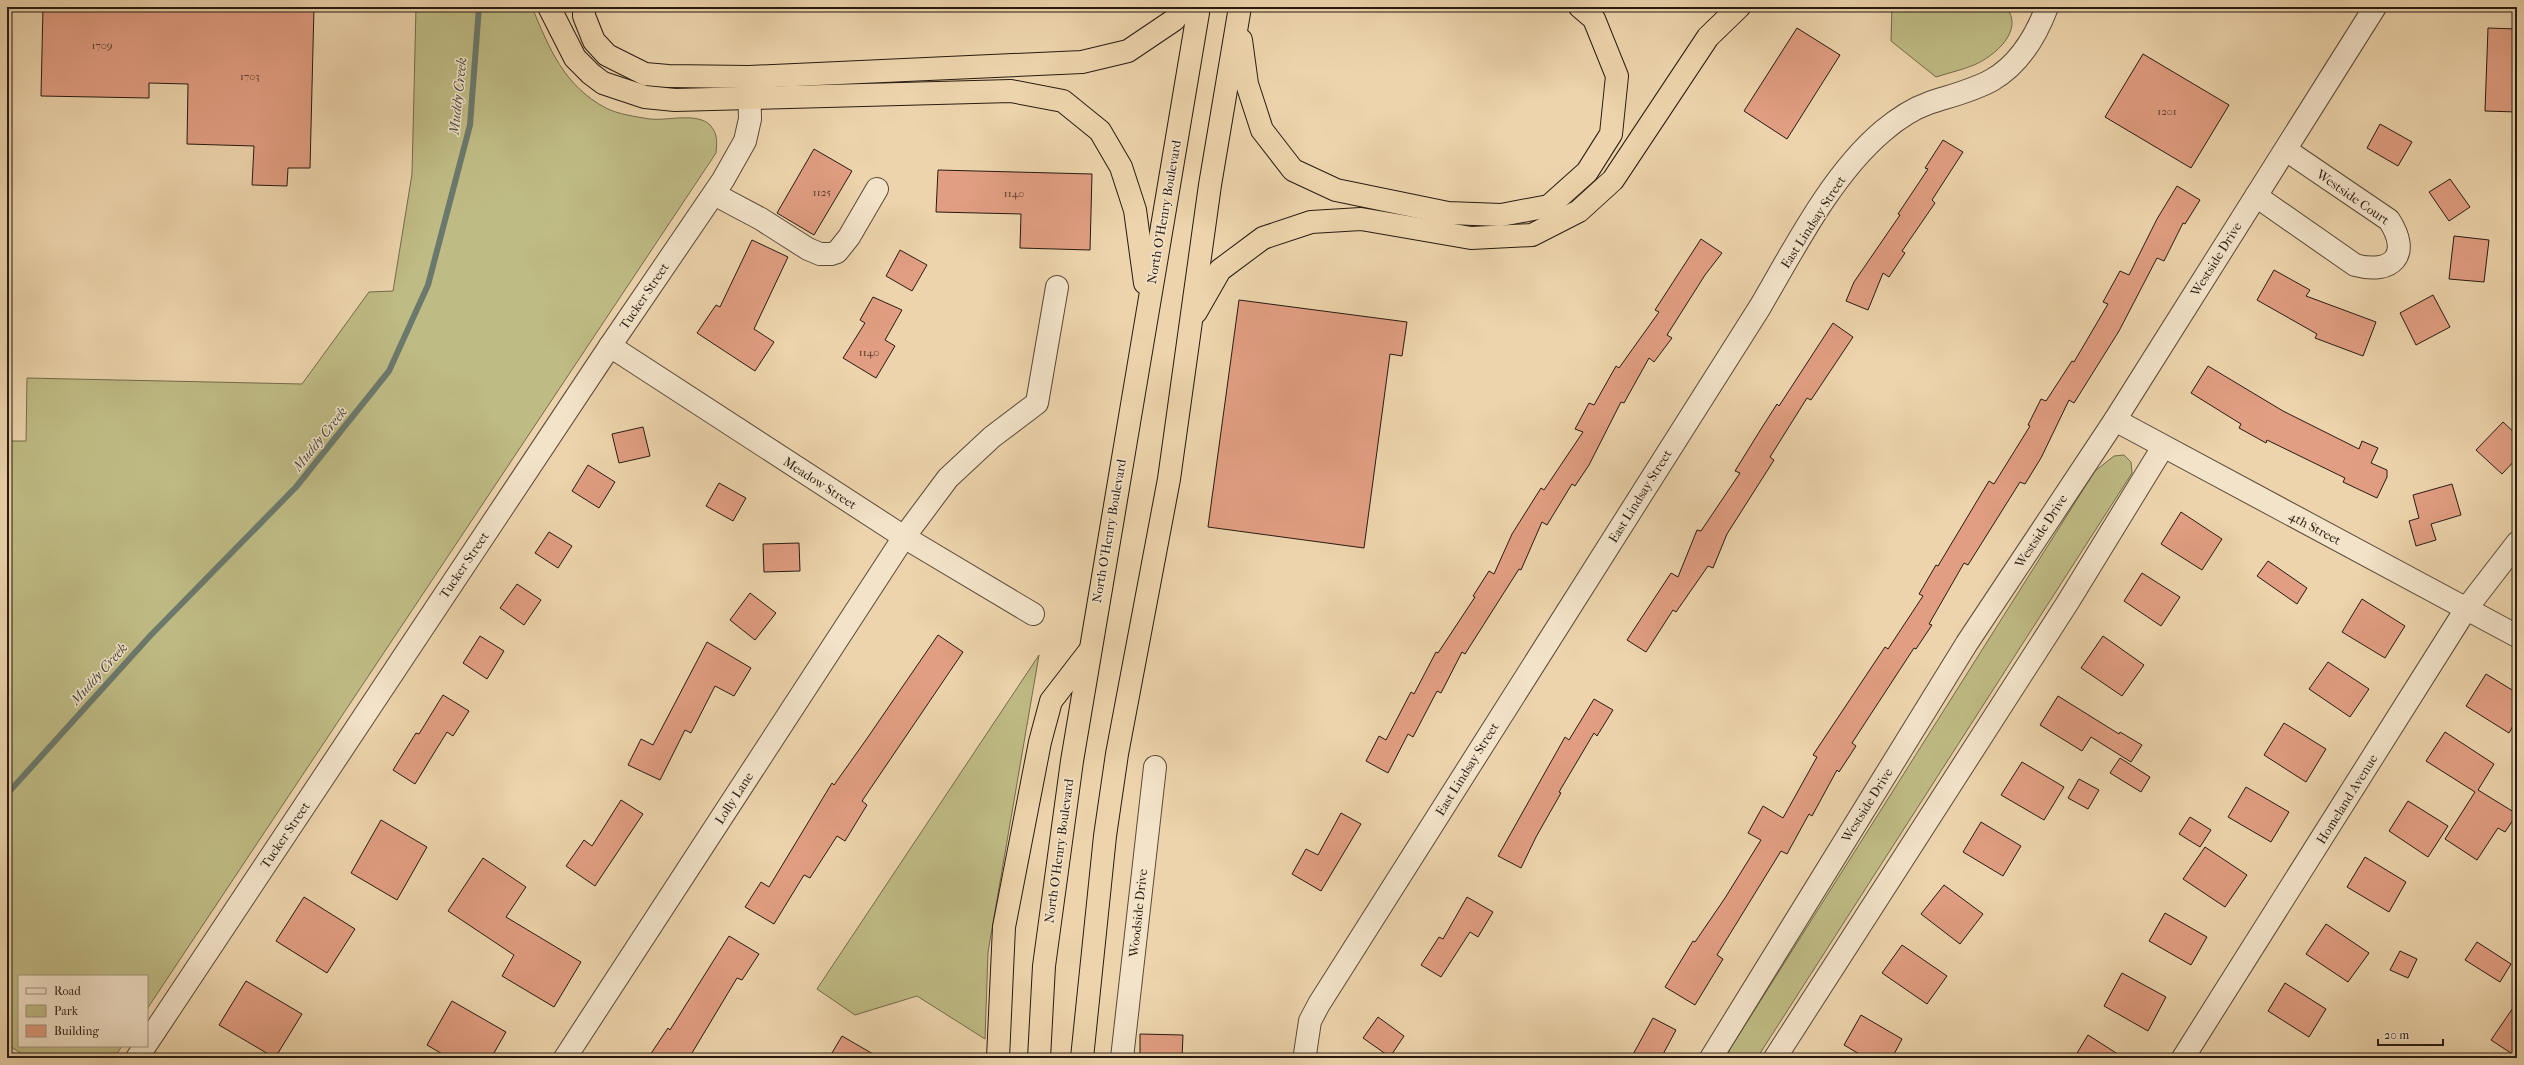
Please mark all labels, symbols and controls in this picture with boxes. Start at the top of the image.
house number: 1709 [91,39,113,52]
water label: Muddy Creek [445,57,470,136]
house number: 1703 [240,70,260,83]
house number: 1201 [2157,105,2177,118]
street label: North O'Henry Boulevard [1144,138,1184,285]
street label: Westside Court [2313,166,2393,228]
street label: East Lindsay Street [1778,173,1849,271]
house number: 1125 [813,186,831,199]
house number: 1140 [1004,187,1024,200]
street label: Westside Drive [2187,219,2245,300]
street label: Tucker Street [616,260,672,332]
house number: 1140 [859,346,879,359]
water label: Muddy Creek [288,404,351,475]
street label: East Lindsay Street [1605,446,1675,545]
street label: Meadow Street [781,454,860,512]
street label: North O'Henry Boulevard [1089,457,1129,604]
street label: Westside Drive [2011,491,2071,571]
street label: 4th Street [2286,508,2344,548]
street label: Tucker Street [436,529,492,601]
water label: Muddy Creek [66,640,131,709]
street label: East Lindsay Street [1432,719,1502,818]
street label: Homeland Avenue [2313,751,2381,847]
street label: Westside Drive [1838,765,1896,846]
street label: Lolly Lane [712,769,757,827]
street label: North O'Henry Boulevard [1041,777,1077,924]
street label: Tucker Street [257,799,313,871]
street label: Woodside Drive [1126,868,1150,959]
legend [18,975,148,1047]
text: Road [54,984,81,998]
text: Park [54,1004,79,1018]
scale bar [2378,1021,2443,1047]
text: Building [54,1024,99,1038]
text: 20 m [2384,1028,2409,1042]

